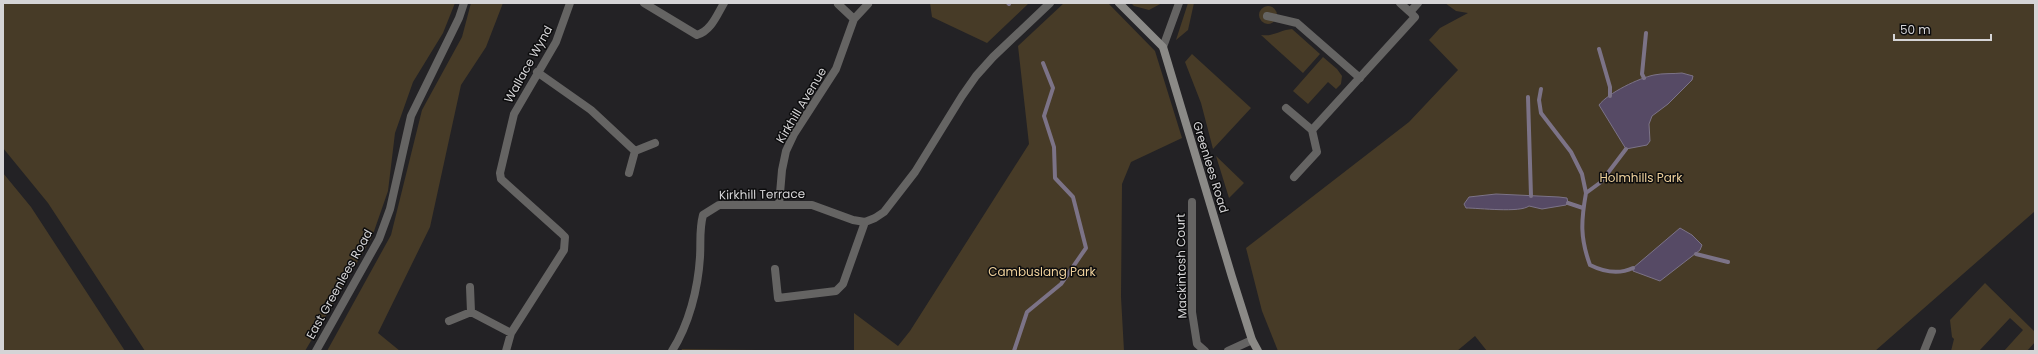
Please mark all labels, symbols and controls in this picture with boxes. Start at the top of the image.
scale bar [1894,16,1991,42]
text: 50 m [1900,21,1931,38]
street label: Wallace Wynd [500,22,556,106]
street label: Kirkhill Avenue [772,64,830,146]
street label: Greenlees Road [1189,119,1233,215]
park label: Holmhills Park [1599,169,1683,186]
street label: Kirkhill Terrace [719,185,805,203]
street label: Mackintosh Court [1172,213,1190,319]
street label: East Greenlees Road [302,226,376,342]
park label: Cambuslang Park [988,263,1097,280]

